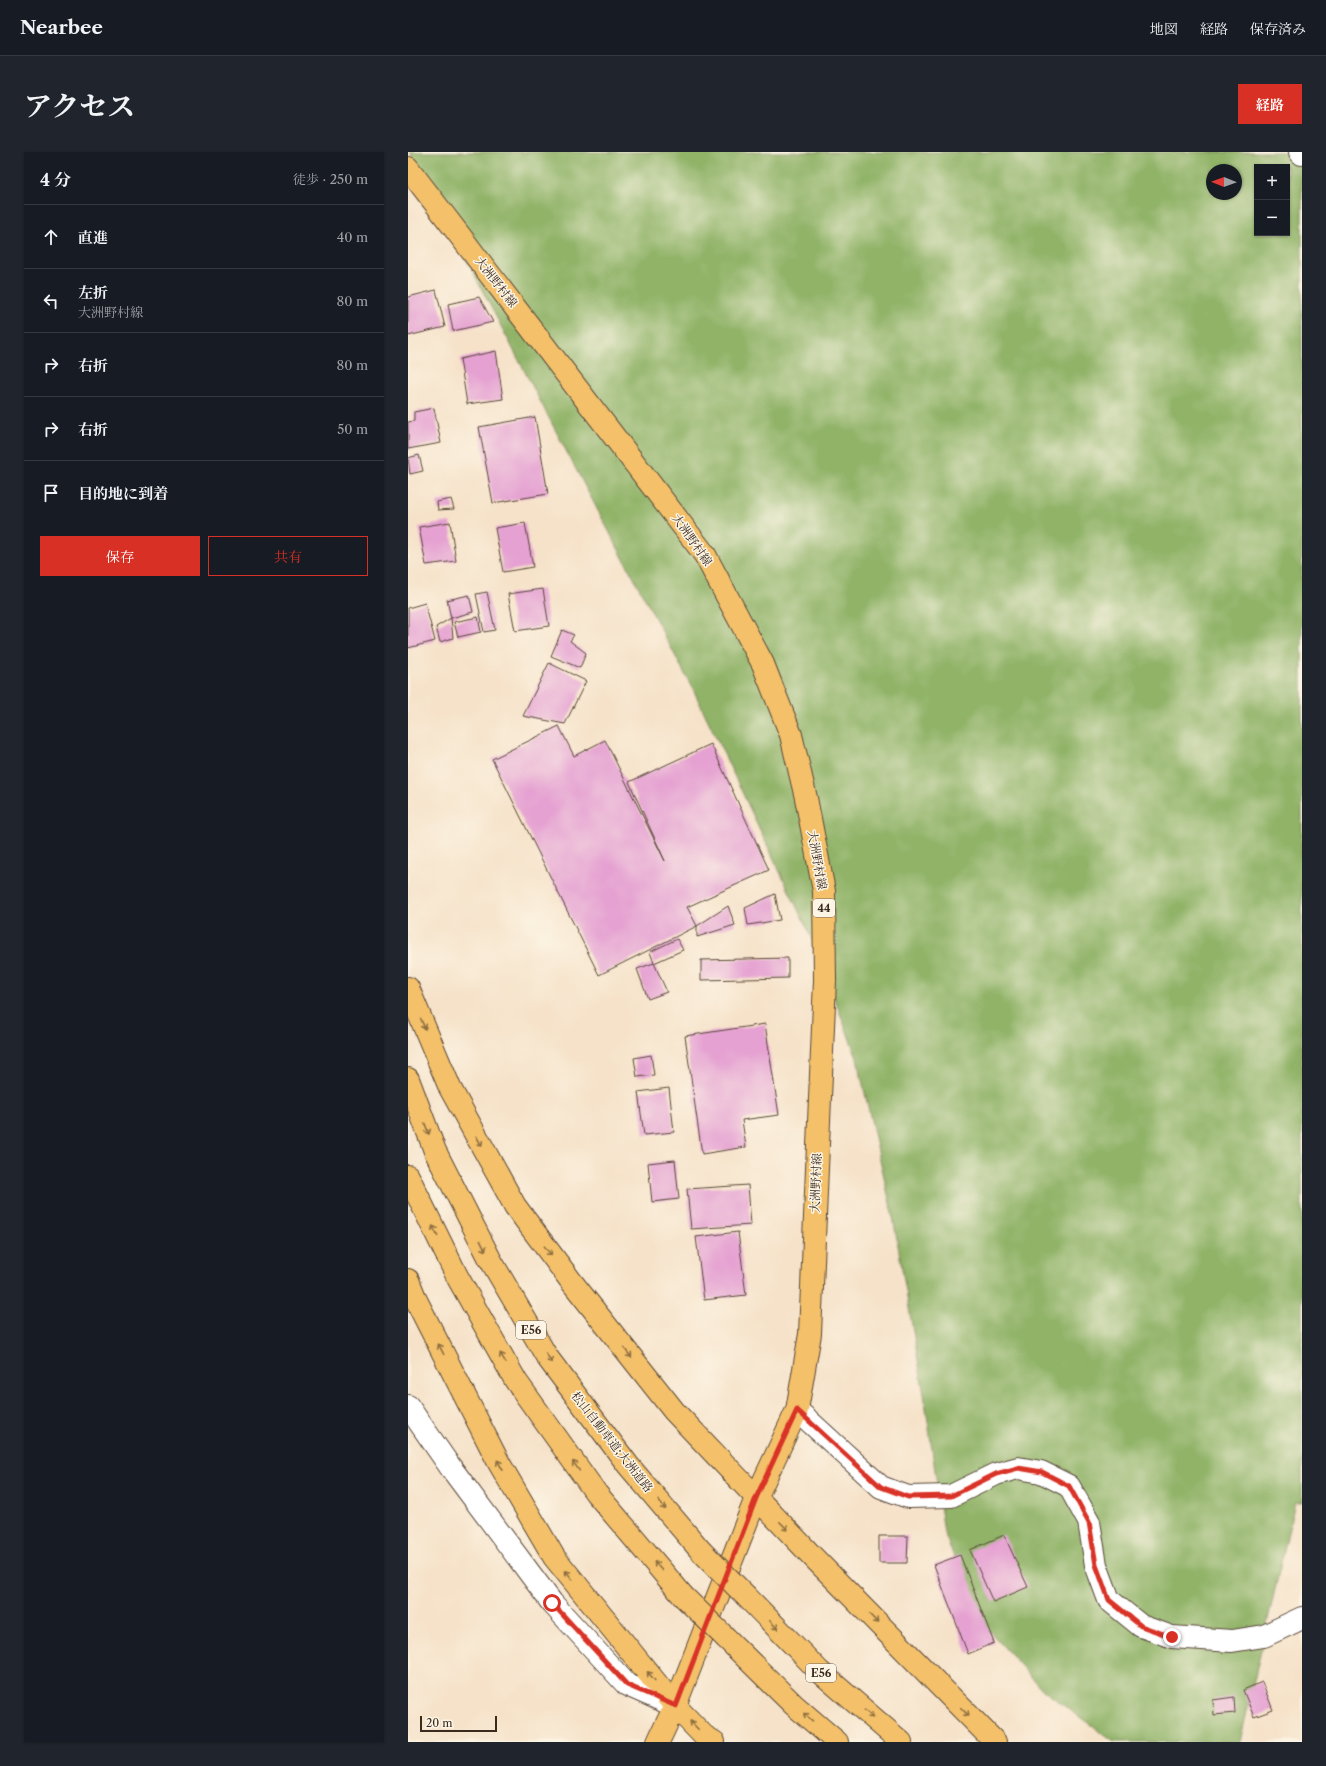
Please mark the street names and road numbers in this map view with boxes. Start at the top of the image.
street label: 大洲野村線 [472,253,521,310]
street label: 大洲野村線 [669,511,716,569]
street label: 大洲野村線 [805,829,830,891]
road number: 44 [813,899,835,917]
street label: 大洲野村線 [807,1153,824,1213]
road number: E56 [516,1321,546,1339]
street label: 松山自動車道;大洲道路 [568,1388,656,1495]
road number: E56 [806,1664,836,1682]

